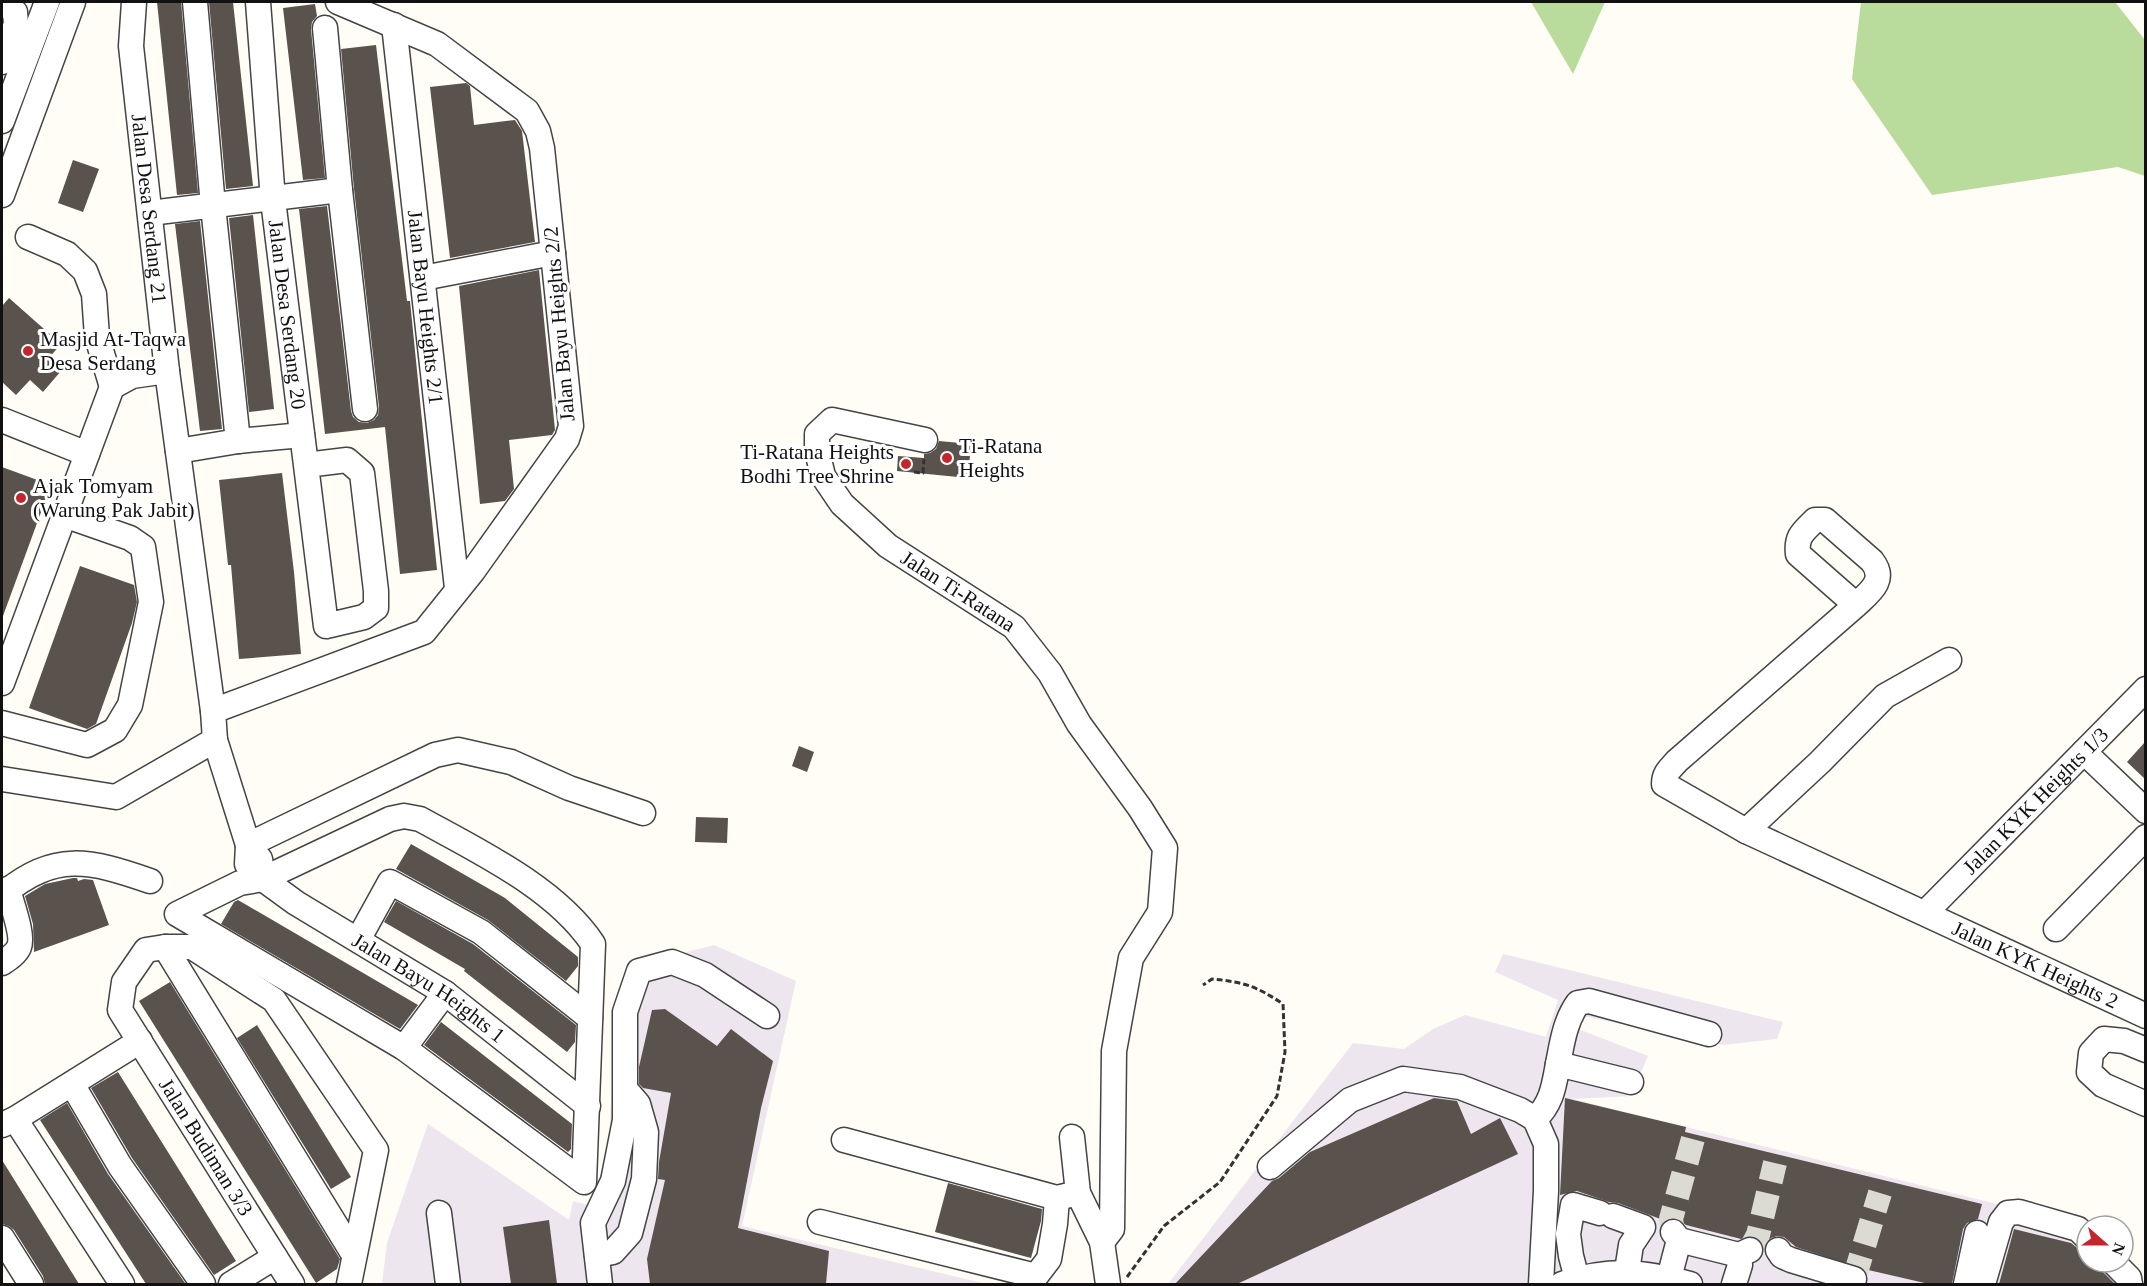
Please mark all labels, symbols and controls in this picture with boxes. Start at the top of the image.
street label: Jalan Desa Serdang 21 [127,113,171,305]
street label: Jalan Bayu Heights 2/1 [403,209,448,406]
street label: Jalan Desa Serdang 20 [264,218,311,411]
street label: Jalan Bayu Heights 2/2 [539,226,579,422]
place label: Masjid At-Taqwa Desa Serdang [40,327,187,375]
marker: Masjid At-Taqwa Desa Serdang [21,344,35,358]
place label: Ti-Ratana Heights [959,434,1043,482]
place label: Ti-Ratana Heights Bodhi Tree Shrine [740,440,894,488]
marker: Ti-Ratana Heights [940,451,954,465]
marker: Ti-Ratana Heights Bodhi Tree Shrine [899,457,913,471]
place label: Ajak Tomyam (Warung Pak Jabit) [33,474,195,522]
marker: Ajak Tomyam (Warung Pak Jabit) [14,491,28,505]
street label: Jalan Ti-Ratana [897,546,1021,637]
street label: Jalan KYK Heights 1/3 [1958,723,2113,879]
street label: Jalan KYK Heights 2 [1948,916,2122,1013]
street label: Jalan Bayu Heights 1 [348,928,510,1048]
street label: Jalan Budiman 3/3 [154,1074,258,1220]
north arrow [2075,1214,2135,1274]
text: N [2108,1241,2129,1258]

